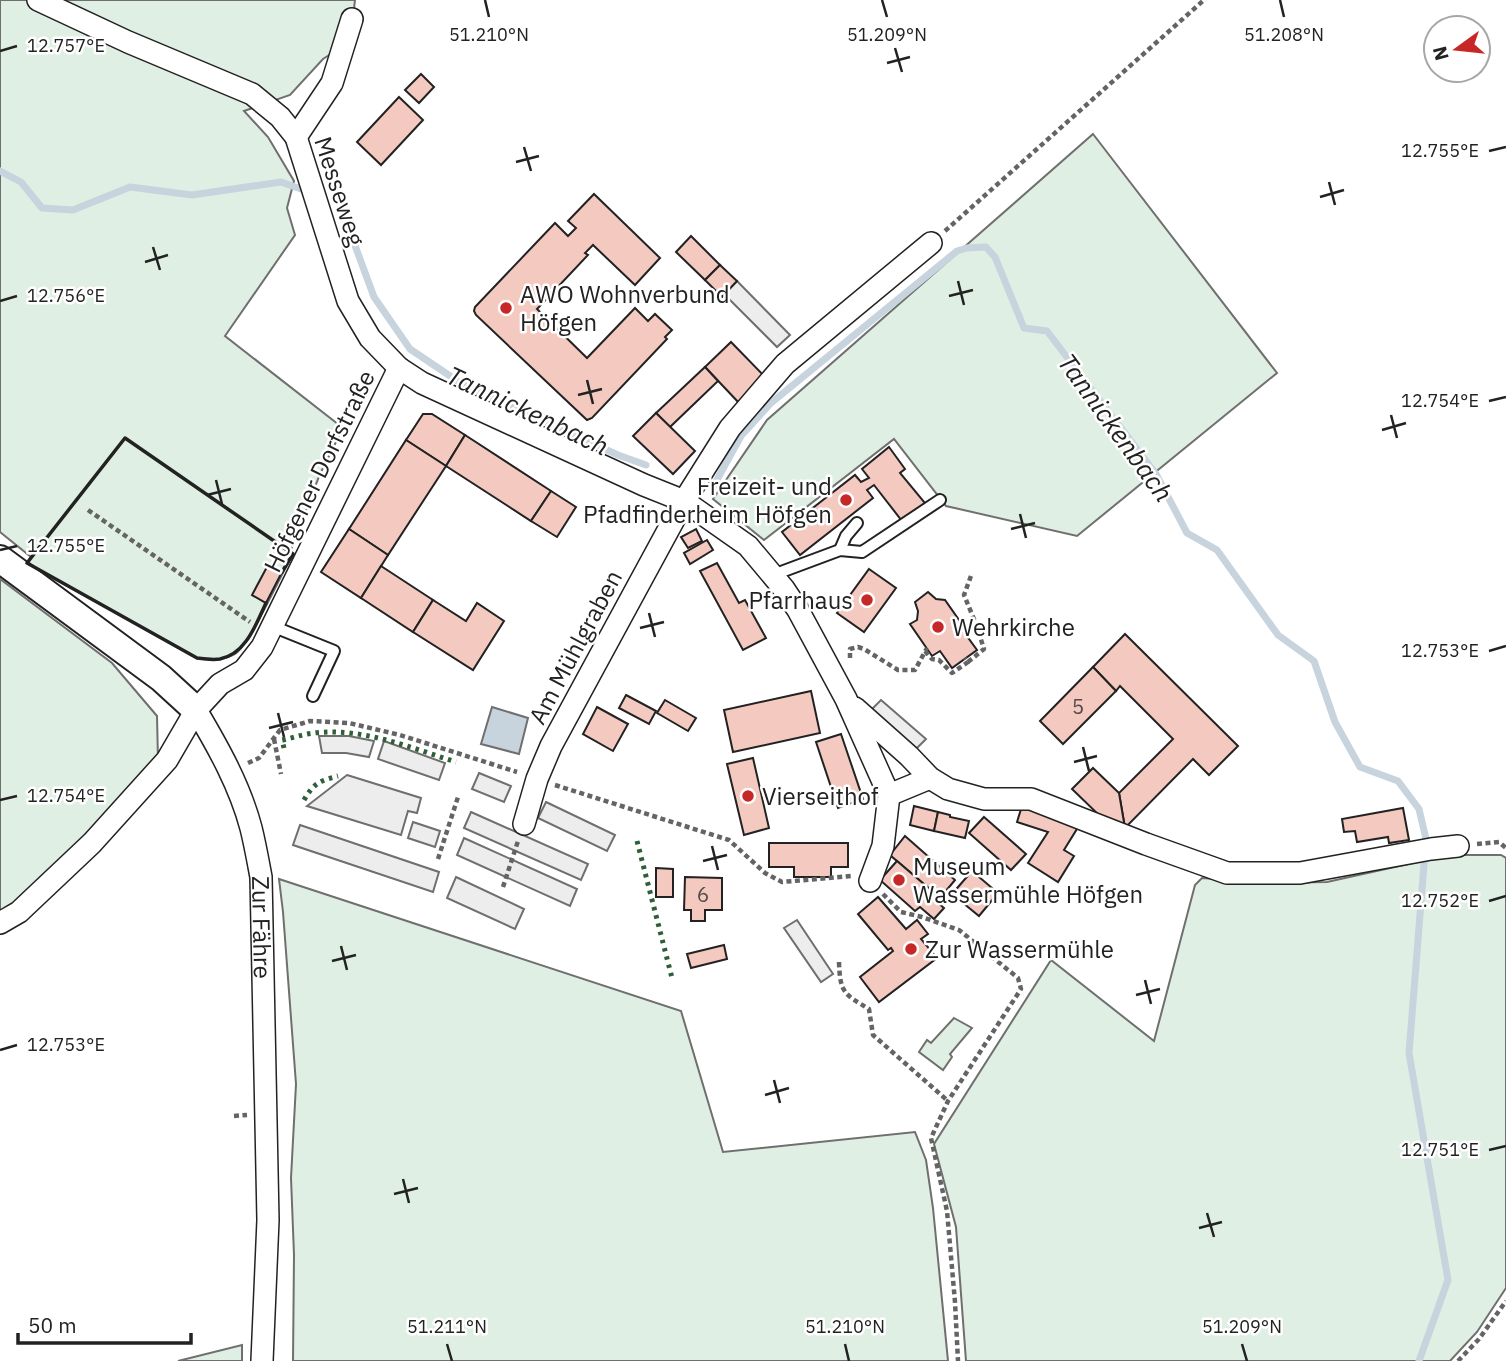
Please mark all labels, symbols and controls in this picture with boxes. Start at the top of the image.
north arrow [1422,14,1492,84]
text: 51.210°N [449,23,529,46]
text: 51.209°N [847,23,927,46]
text: 51.208°N [1244,23,1324,46]
text: 12.757°E [27,34,105,57]
text: N [1427,44,1454,63]
street label: Messeweg [307,132,373,250]
text: 12.755°E [1401,139,1479,162]
place label: AWO Wohnverbund Höfgen [520,278,730,338]
text: 12.756°E [27,284,105,307]
marker: AWO Wohnverbund Höfgen [498,300,514,316]
water label: Tannickenbach [1051,346,1181,508]
water label: Tannickenbach [441,358,615,462]
street label: Höfgener Dorfstraße [256,365,382,577]
text: 12.754°E [1401,389,1479,412]
place label: Freizeit- und Pfadfinderheim Höfgen [583,470,832,530]
marker: Freizeit- und Pfadfinderheim Höfgen [838,492,854,508]
text: 12.755°E [27,534,105,557]
street label: Am Mühlgraben [521,564,629,730]
place label: Pfarrhaus [748,584,853,616]
marker: Pfarrhaus [859,592,875,608]
place label: Wehrkirche [952,611,1075,643]
marker: Wehrkirche [930,619,946,635]
text: 12.753°E [1401,639,1479,662]
house number: 5 [1072,692,1084,720]
place label: Vierseithof [762,780,879,812]
text: 12.754°E [27,784,105,807]
marker: Vierseithof [740,788,756,804]
place label: Museum Wassermühle Höfgen [913,850,1143,910]
marker: Museum Wassermühle Höfgen [891,872,907,888]
street label: Zur Fähre [245,876,279,979]
house number: 6 [697,880,709,908]
text: 12.752°E [1401,889,1479,912]
place label: Zur Wassermühle [925,933,1114,965]
marker: Zur Wassermühle [903,941,919,957]
text: 12.753°E [27,1033,105,1056]
text: 12.751°E [1401,1138,1479,1161]
scale bar [18,1302,191,1346]
text: 50 m [28,1311,77,1339]
text: 51.211°N [407,1315,487,1338]
text: 51.210°N [805,1315,885,1338]
text: 51.209°N [1202,1315,1282,1338]

